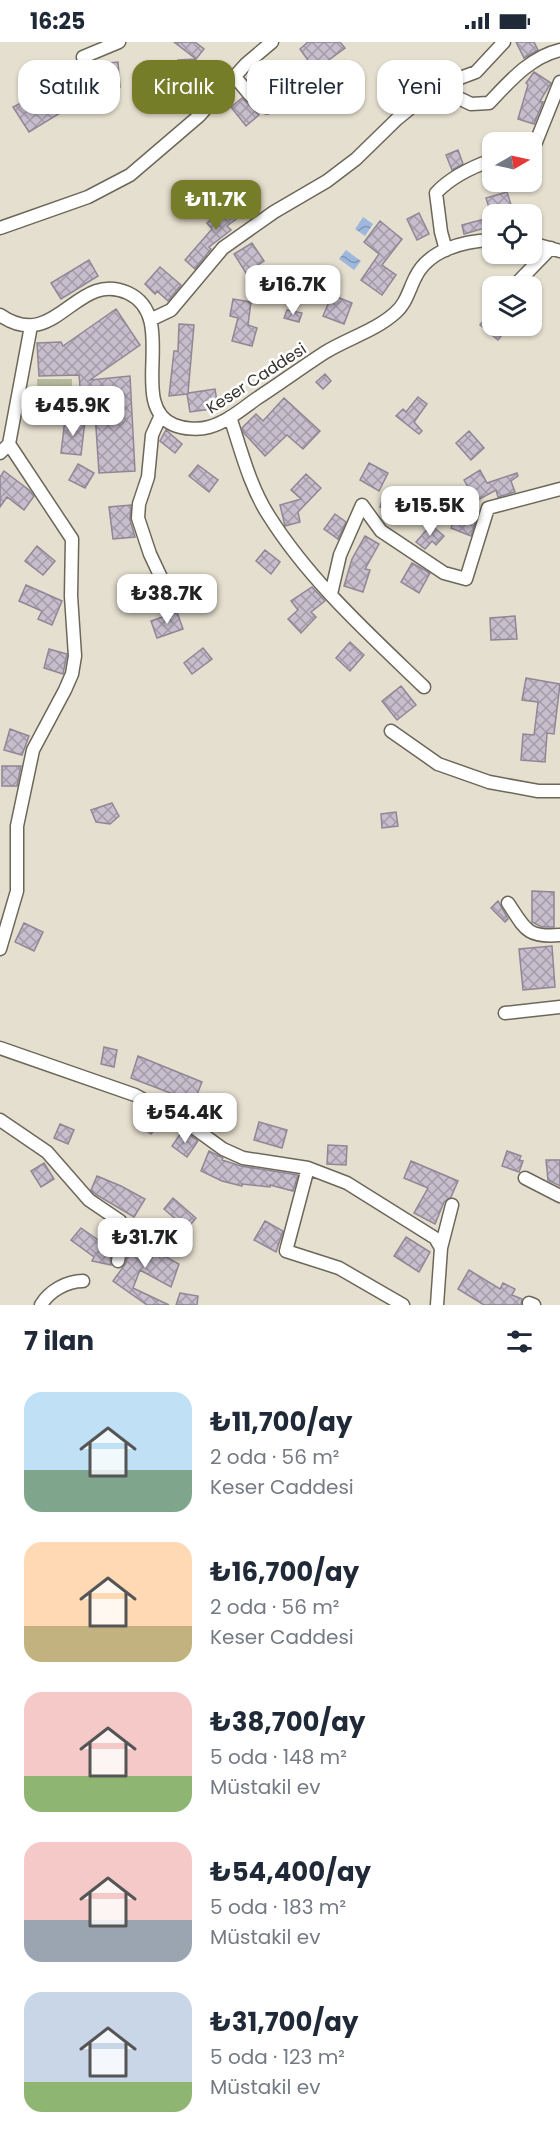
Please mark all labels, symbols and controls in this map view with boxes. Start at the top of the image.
text: 16:25 [30,6,85,37]
chip: Satılık [18,60,120,114]
chip: Kiralık [132,60,235,114]
chip: Filtreler [247,60,365,114]
chip: Yeni [377,60,463,114]
north arrow [482,132,542,192]
map controls [482,132,542,336]
pin: ₺11.7K [167,180,265,231]
text: ₺11.7K [185,185,247,213]
button: locate [482,204,542,264]
pin: ₺16.7K [244,265,342,316]
text: ₺16.7K [259,270,327,298]
button: layers [482,276,542,336]
street label: Keser Caddesi [202,337,311,419]
pin: ₺45.9K [24,386,122,437]
text: ₺45.9K [35,391,111,419]
pin: ₺15.5K [381,486,479,537]
text: ₺15.5K [395,491,465,519]
pin: ₺38.7K [118,574,216,625]
text: ₺38.7K [131,579,203,607]
pin: ₺54.4K [136,1093,234,1144]
text: ₺54.4K [147,1098,223,1126]
pin: ₺31.7K [96,1218,194,1269]
text: ₺31.7K [112,1223,178,1251]
text: 7 ilan [24,1323,94,1359]
icon: filters [503,1325,536,1358]
text: ₺11,700/ay [210,1404,352,1440]
icon: home [72,1416,144,1488]
text: 2 oda · 56 m² [210,1443,339,1471]
text: Keser Caddesi [210,1473,354,1501]
text: ₺16,700/ay [210,1554,359,1590]
icon: home [72,1566,144,1638]
text: 2 oda · 56 m² [210,1593,339,1621]
text: Keser Caddesi [210,1623,354,1651]
text: ₺38,700/ay [210,1704,365,1740]
icon: home [72,1716,144,1788]
text: 5 oda · 148 m² [210,1743,347,1771]
text: Müstakil ev [210,1773,320,1801]
text: ₺54,400/ay [210,1854,371,1890]
icon: home [72,1866,144,1938]
text: 5 oda · 183 m² [210,1893,346,1921]
text: Müstakil ev [210,1923,320,1951]
text: ₺31,700/ay [210,2004,358,2040]
icon: home [72,2016,144,2088]
text: 5 oda · 123 m² [210,2043,345,2071]
text: Müstakil ev [210,2073,320,2101]

